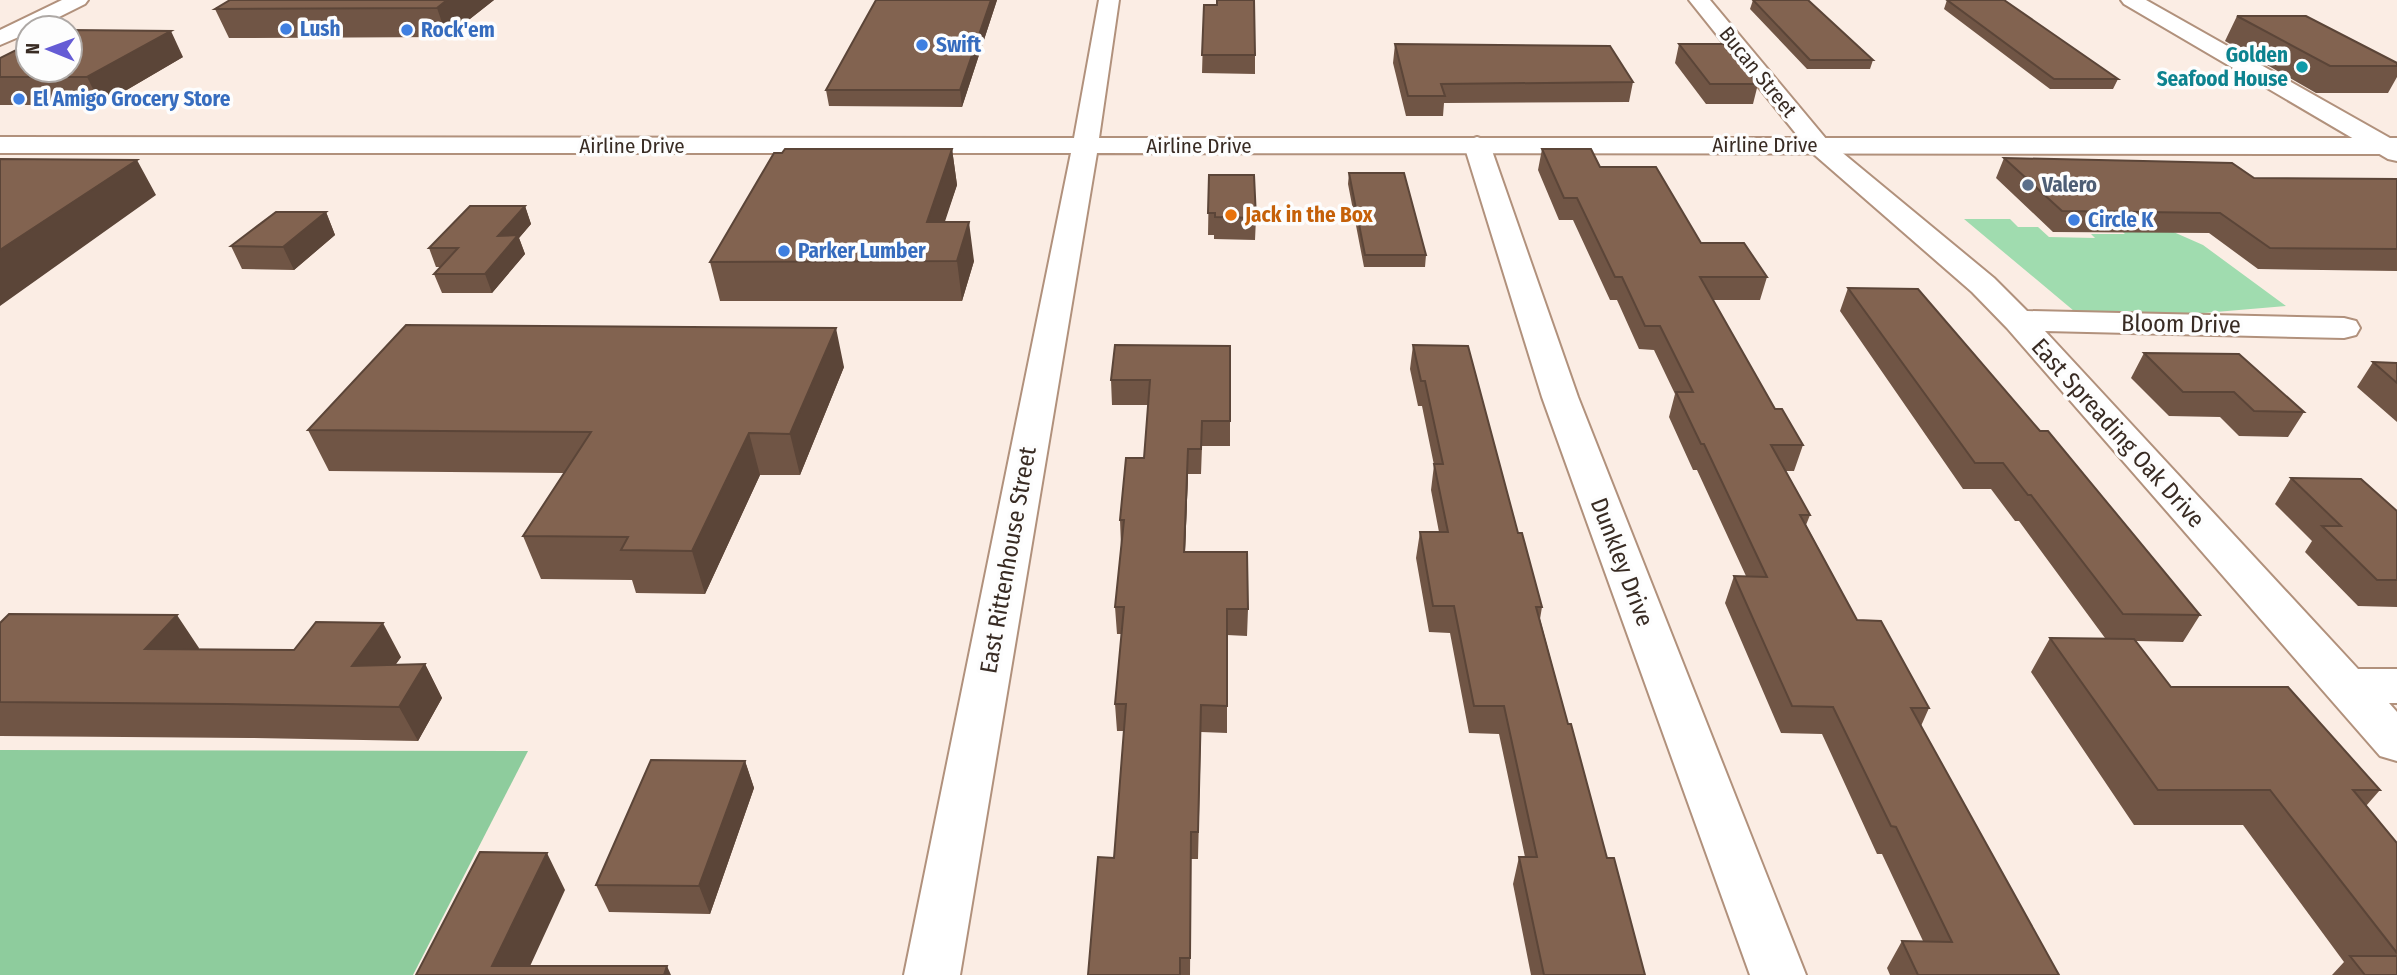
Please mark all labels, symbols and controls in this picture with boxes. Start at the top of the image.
north arrow [14,14,84,84]
place label: Lush [300,16,341,42]
place label: Rock'em [421,17,495,43]
marker: Lush [278,21,294,37]
street label: Bucan Street [1714,21,1803,123]
marker: Rock'em [399,22,415,38]
place label: Swift [936,32,982,58]
marker: Swift [914,37,930,53]
place label: Golden Seafood House [2157,42,2288,92]
text: N [21,43,44,55]
marker: Golden Seafood House [2294,59,2310,75]
place label: El Amigo Grocery Store [33,86,231,112]
marker: El Amigo Grocery Store [11,91,27,107]
street label: Airline Drive [1712,132,1818,158]
street label: Airline Drive [579,133,685,159]
street label: Airline Drive [1146,133,1252,159]
place label: Valero [2041,172,2097,198]
marker: Valero [2020,177,2036,193]
place label: Jack in the Box [1244,202,1374,228]
marker: Jack in the Box [1223,207,1239,223]
place label: Circle K [2088,207,2154,233]
marker: Circle K [2066,212,2082,228]
place label: Parker Lumber [798,238,926,264]
marker: Parker Lumber [776,243,792,259]
street label: Bloom Drive [2121,309,2241,339]
street label: East Spreading Oak Drive [2026,333,2210,533]
street label: East Rittenhouse Street [974,444,1042,676]
street label: Dunkley Drive [1585,494,1659,630]

